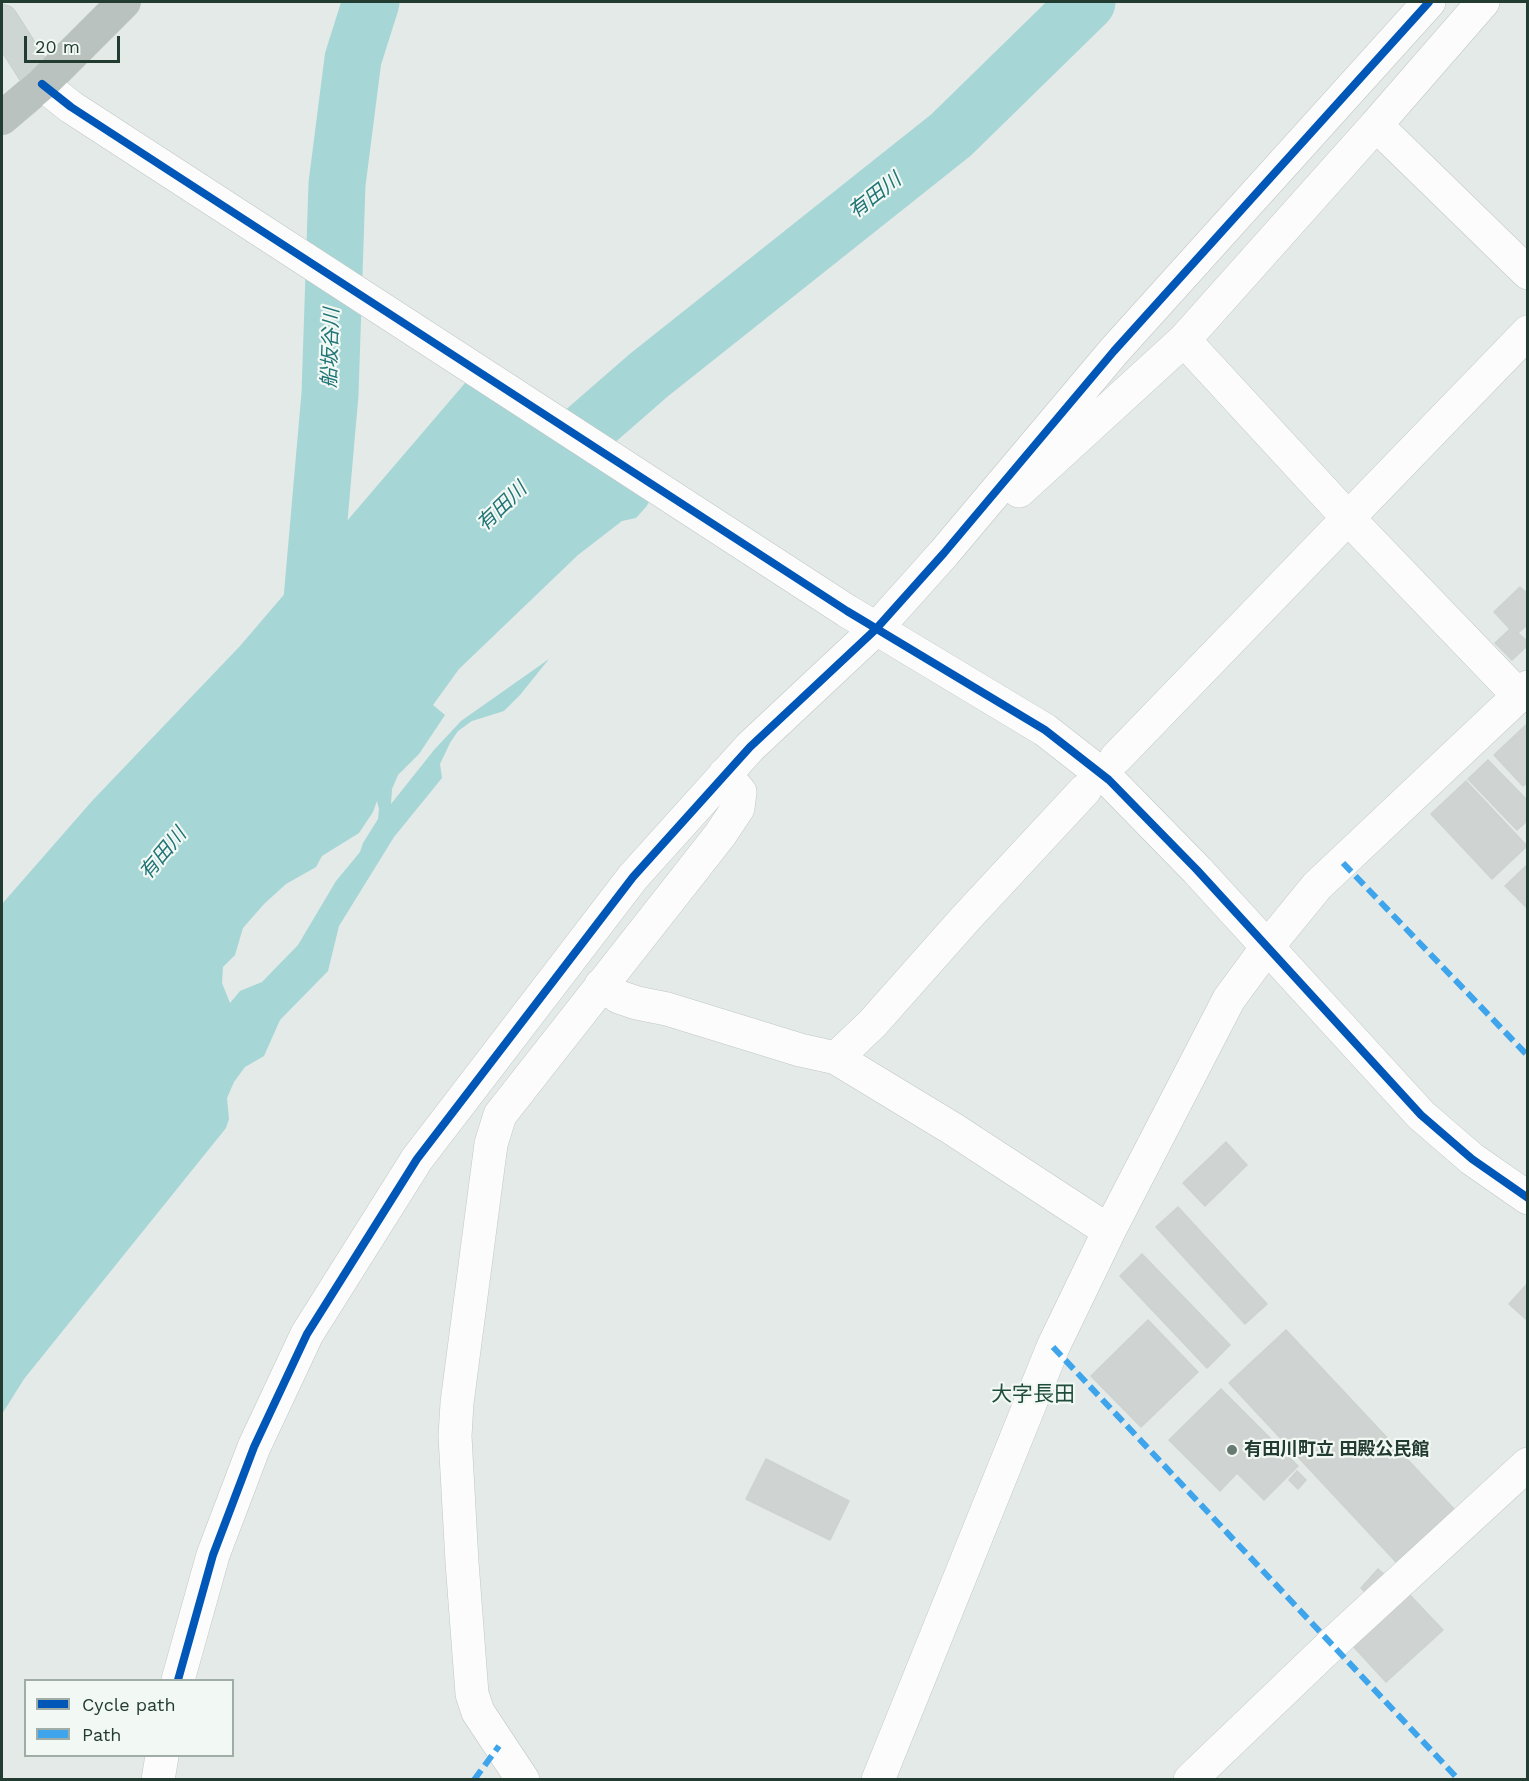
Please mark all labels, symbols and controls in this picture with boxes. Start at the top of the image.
scale bar [27,24,123,62]
text: 20 m [35,36,80,57]
water label: 有田川 [844,168,906,224]
water label: 船坂谷川 [318,308,344,388]
water label: 有田川 [472,478,532,536]
water label: 有田川 [135,823,191,885]
district label: 大字長田 [991,1382,1075,1408]
place label: 有田川町立 田殿公民館 [1244,1439,1429,1461]
marker: 有田川町立 田殿公民館 [1225,1443,1239,1457]
legend [24,1679,234,1757]
text: Cycle path [82,1694,176,1715]
text: Path [82,1724,122,1745]

